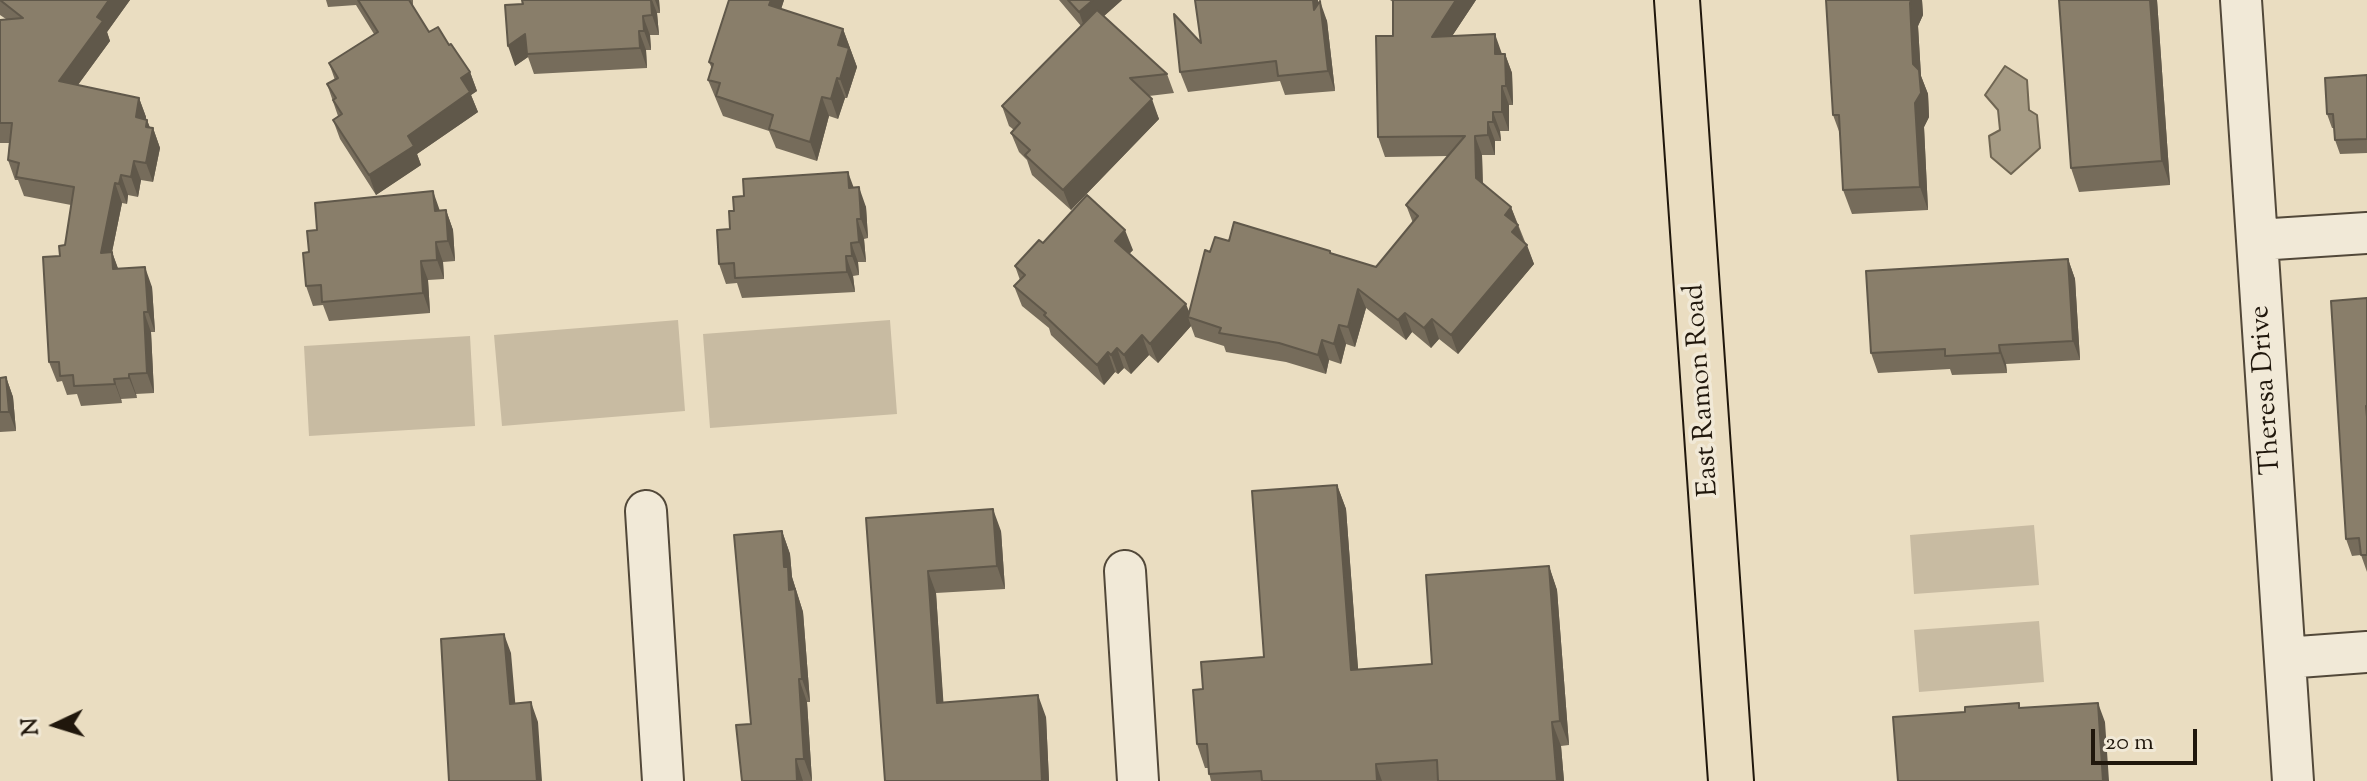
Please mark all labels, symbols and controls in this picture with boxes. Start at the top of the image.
street label: East Ramon Road [1680,283,1728,497]
street label: Theresa Drive [2245,304,2291,476]
north arrow [16,685,96,765]
scale bar [2095,713,2201,763]
text: N [15,717,49,737]
text: 20 m [2105,726,2154,760]

